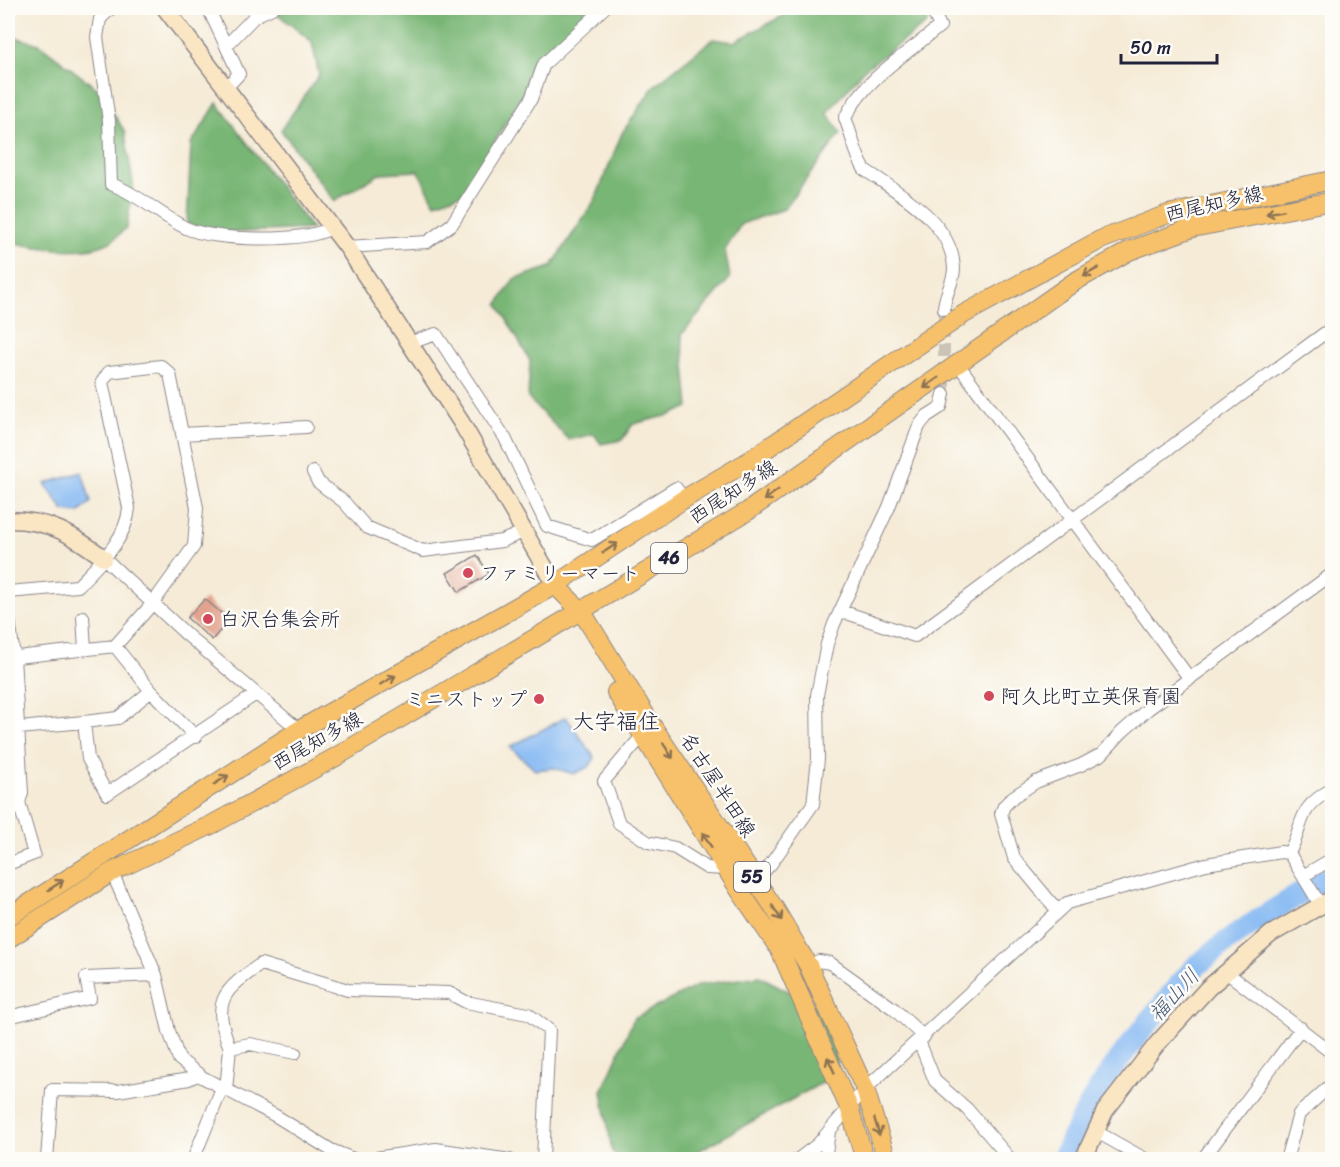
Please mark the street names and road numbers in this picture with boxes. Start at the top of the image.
street label: 西尾知多線 [1161,176,1267,232]
street label: 西尾知多線 [682,450,784,534]
road number: 46 [651,543,687,573]
street label: 西尾知多線 [265,701,369,781]
street label: 名古屋半田線 [671,725,765,845]
road number: 55 [734,862,770,892]

